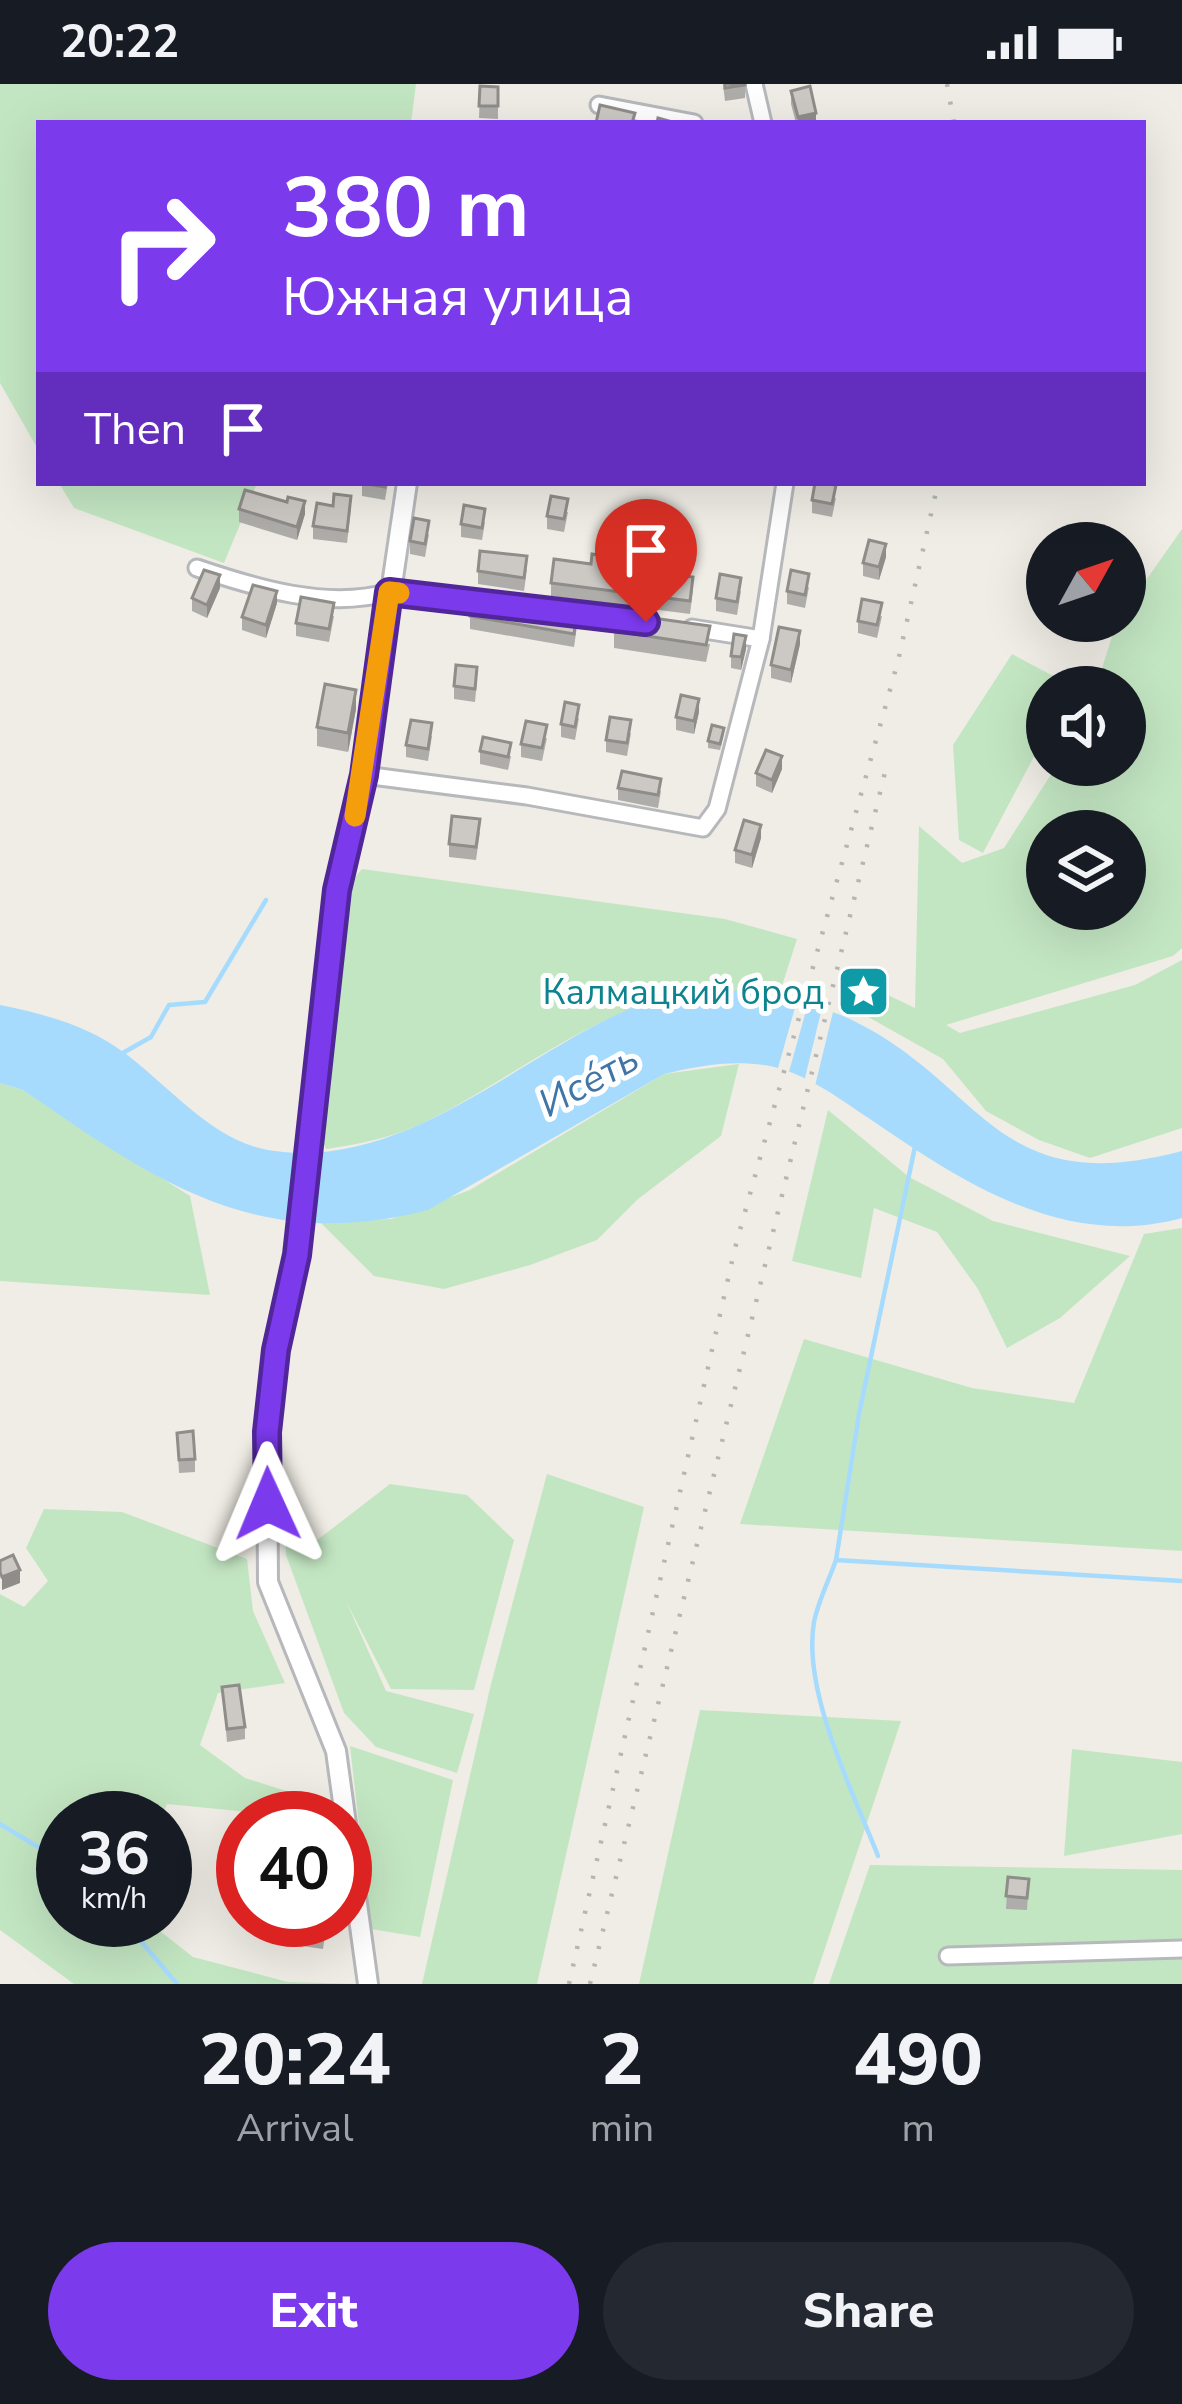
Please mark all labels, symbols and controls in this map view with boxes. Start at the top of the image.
text: 20:22 [60,12,179,73]
text: 380 m [282,151,530,266]
icon: right [84,168,240,324]
text: Южная улица [282,260,634,334]
icon: arrive [210,396,276,462]
text: Then [84,399,186,460]
pin [595,499,697,622]
icon: arrive [613,517,679,583]
north arrow [1026,522,1146,642]
map controls [1026,522,1146,930]
button: sound [1026,666,1146,786]
button: layers [1026,810,1146,930]
place icon: Калмацкий брод [835,963,891,1019]
place label: Калмацкий брод [543,968,824,1017]
water label: Исе́ть [529,1032,648,1130]
position arrow [205,1441,331,1567]
speed limit sign: 40 [216,1791,372,1947]
text: 36 [78,1813,150,1895]
text: km/h [81,1878,147,1919]
text: 20:24 [199,2011,391,2109]
text: 2 [600,2011,644,2109]
text: 490 [853,2011,983,2109]
text: Arrival [236,2102,353,2155]
text: min [590,2102,654,2155]
text: m [901,2102,935,2155]
button: Exit [48,2242,579,2380]
button: Share [603,2242,1134,2380]

